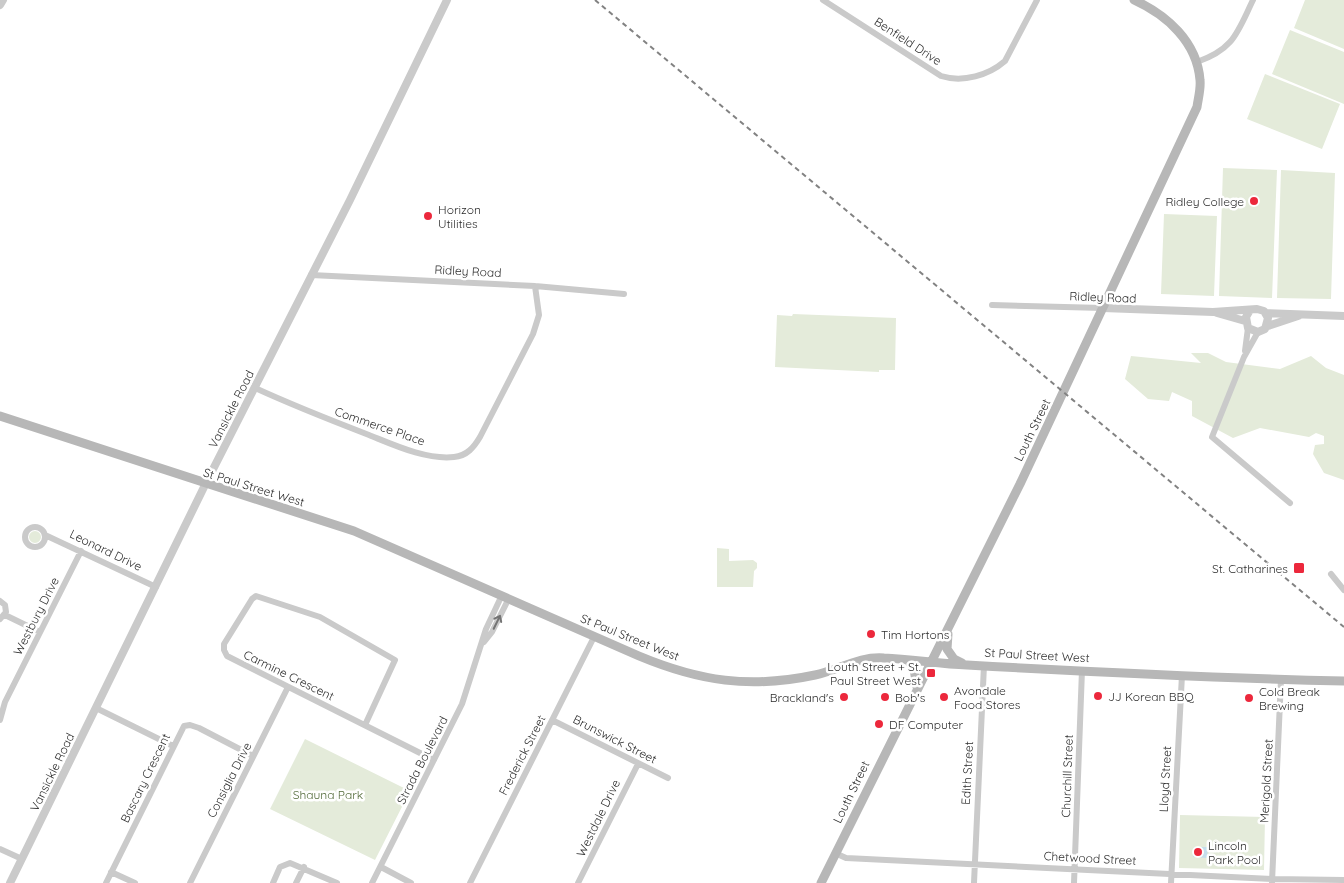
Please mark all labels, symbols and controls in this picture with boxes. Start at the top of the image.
street label: Benfield Drive [872,14,945,68]
place label: Ridley College [1165,194,1244,209]
marker: Ridley College [1248,195,1260,207]
place label: Horizon Utilities [438,202,481,231]
marker: Horizon Utilities [422,210,434,222]
street label: Ridley Road [434,262,502,280]
street label: Ridley Road [1069,288,1137,306]
street label: Vansickle Road [205,368,257,450]
street label: Louth Street [1010,396,1054,464]
street label: Commerce Place [333,404,427,449]
street label: St Paul Street West [202,464,306,510]
street label: Leonard Drive [67,526,145,574]
place label: St. Catharines [1212,561,1288,576]
marker: St. Catharines [1292,561,1306,575]
street label: Westbury Drive [10,574,62,658]
street label: St Paul Street West [578,610,682,664]
one-way arrow [492,614,502,629]
place label: Tim Hortons [881,627,950,642]
marker: Tim Hortons [865,628,877,640]
street label: St Paul Street West [984,645,1090,665]
street label: Carmine Crescent [241,647,337,703]
place label: Louth Street + St. Paul Street West [827,659,921,688]
marker: Louth Street + St. Paul Street West [925,667,937,679]
place label: Avondale Food Stores [954,683,1021,712]
place label: Cold Break Brewing [1259,684,1320,713]
place label: JJ Korean BBQ [1108,689,1194,704]
place label: Brackland's [770,690,834,705]
place label: Bob's [895,690,926,705]
marker: JJ Korean BBQ [1092,690,1104,702]
marker: Brackland's [838,691,850,703]
marker: Bob's [879,691,891,703]
marker: Avondale Food Stores [938,691,950,703]
marker: Cold Break Brewing [1243,692,1255,704]
street label: Brunswick Street [571,711,659,767]
street label: Frederick Street [495,712,549,798]
street label: Strada Boulevard [393,713,451,807]
place label: DF Computer [889,717,964,732]
marker: DF Computer [873,718,885,730]
street label: Vansickle Road [27,730,77,814]
street label: Bascary Crescent [117,731,173,825]
street label: Churchill Street [1058,734,1076,818]
street label: Merigold Street [1256,738,1276,824]
street label: Consiglia Drive [204,740,255,820]
street label: Edith Street [958,741,976,805]
street label: Lloyd Street [1156,745,1174,813]
street label: Louth Street [829,758,873,826]
street label: Westdale Drive [573,777,623,859]
park label: Shauna Park [293,787,363,802]
place label: Lincoln Park Pool [1208,838,1261,867]
marker: Lincoln Park Pool [1192,846,1204,858]
street label: Chetwood Street [1043,848,1137,868]

